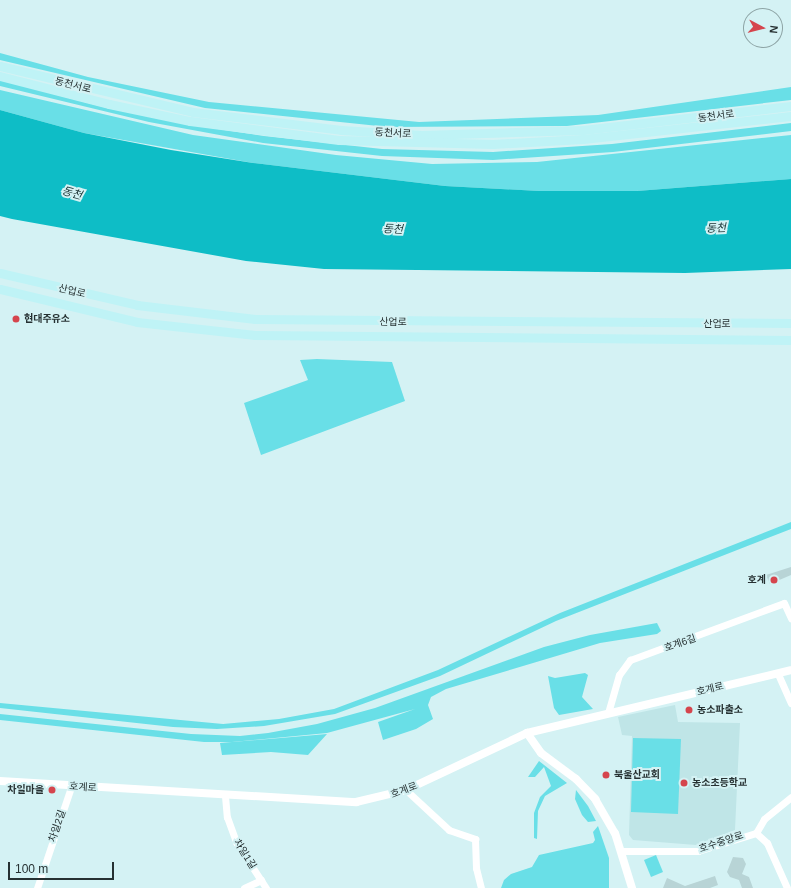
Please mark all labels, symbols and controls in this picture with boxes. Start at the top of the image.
north arrow [743,8,783,48]
text: N [767,25,780,34]
street label: 동천서로 [54,75,92,95]
street label: 동천서로 [697,107,735,125]
street label: 동천서로 [374,126,412,140]
water label: 동천 [60,184,84,202]
water label: 동천 [706,221,726,235]
water label: 동천 [383,222,403,236]
street label: 산업로 [57,282,87,300]
place label: 현대주유소 [24,313,70,325]
marker: 현대주유소 [11,314,21,324]
street label: 산업로 [379,316,407,328]
street label: 산업로 [703,318,731,330]
place label: 호계 [748,574,766,586]
marker: 호계 [769,575,779,585]
street label: 호계6길 [662,632,698,654]
street label: 호계로 [695,680,725,698]
place label: 농소파출소 [697,704,743,716]
marker: 농소파출소 [684,705,694,715]
place label: 북울산교회 [614,769,660,781]
marker: 북울산교회 [601,770,611,780]
place label: 농소초등학교 [692,777,747,789]
marker: 농소초등학교 [679,778,689,788]
street label: 호계로 [389,779,419,801]
street label: 호계로 [69,780,97,794]
place label: 차일마을 [7,784,44,796]
marker: 차일마을 [47,785,57,795]
street label: 차일2길 [46,808,68,844]
street label: 호수중앙로 [697,829,745,855]
street label: 차일1길 [231,837,259,871]
scale bar [10,854,116,880]
text: 100 m [15,862,48,876]

